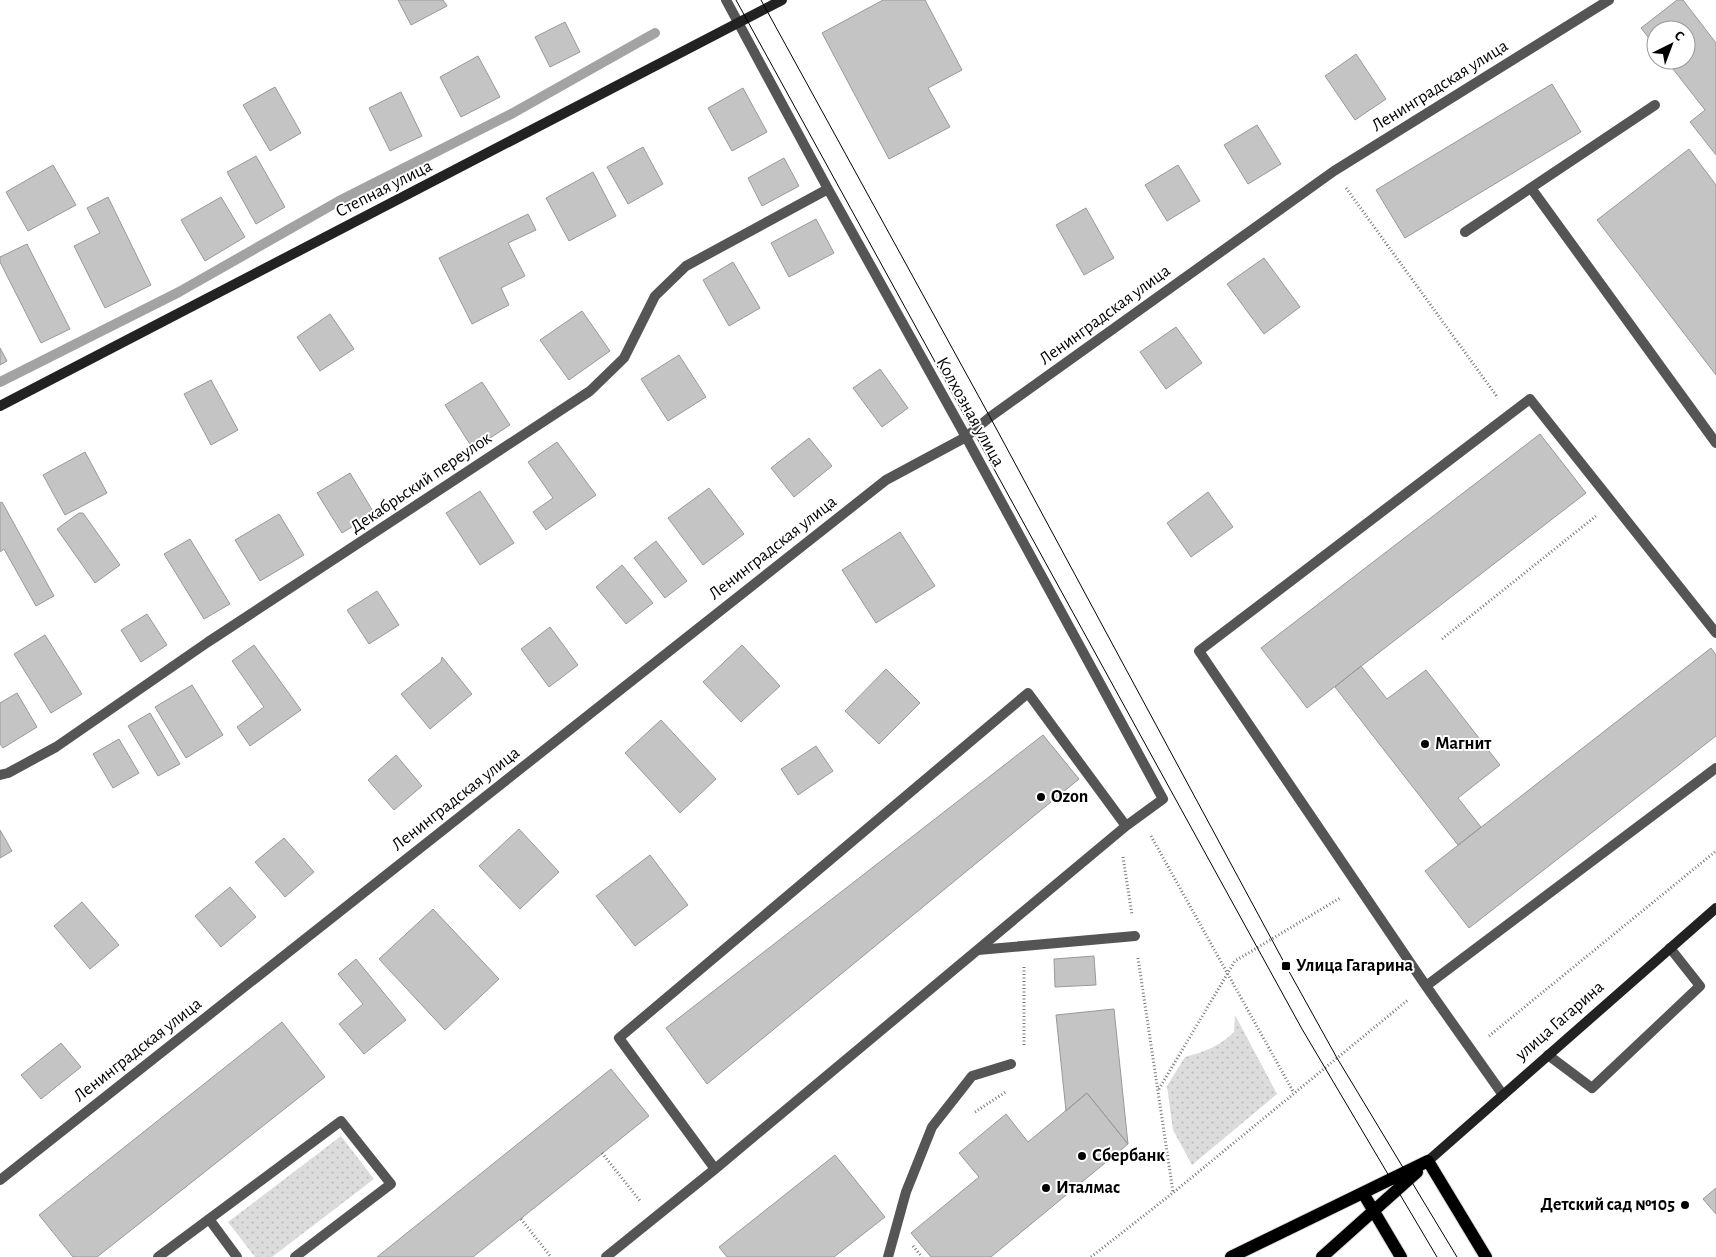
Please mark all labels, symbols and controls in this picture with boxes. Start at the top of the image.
north arrow [1646,20,1696,70]
text: С [1671,28,1687,44]
street label: Ленинградская улица [1369,37,1511,135]
street label: Степная улица [333,157,435,221]
street label: Ленинградская улица [1036,262,1174,368]
street label: Колхозная улица [932,354,1008,470]
street label: Декабрьский переулок [347,428,496,537]
street label: Ленинградская улица [706,493,840,603]
place label: Магнит [1435,735,1492,753]
marker: Магнит [1419,738,1431,750]
street label: Ленинградская улица [389,744,523,854]
place label: Ozon [1051,788,1088,806]
marker: Ozon [1035,791,1047,803]
place label: Улица Гагарина [1296,957,1414,975]
marker: Улица Гагарина [1280,960,1292,972]
street label: улица Гагарина [1512,978,1608,1065]
street label: Ленинградская улица [71,995,205,1105]
place label: Сбербанк [1092,1147,1165,1165]
marker: Сбербанк [1076,1150,1088,1162]
place label: Италмас [1056,1179,1120,1197]
marker: Италмас [1040,1182,1052,1194]
place label: Детский сад №105 [1541,1196,1675,1214]
marker: Детский сад №105 [1679,1199,1691,1211]

